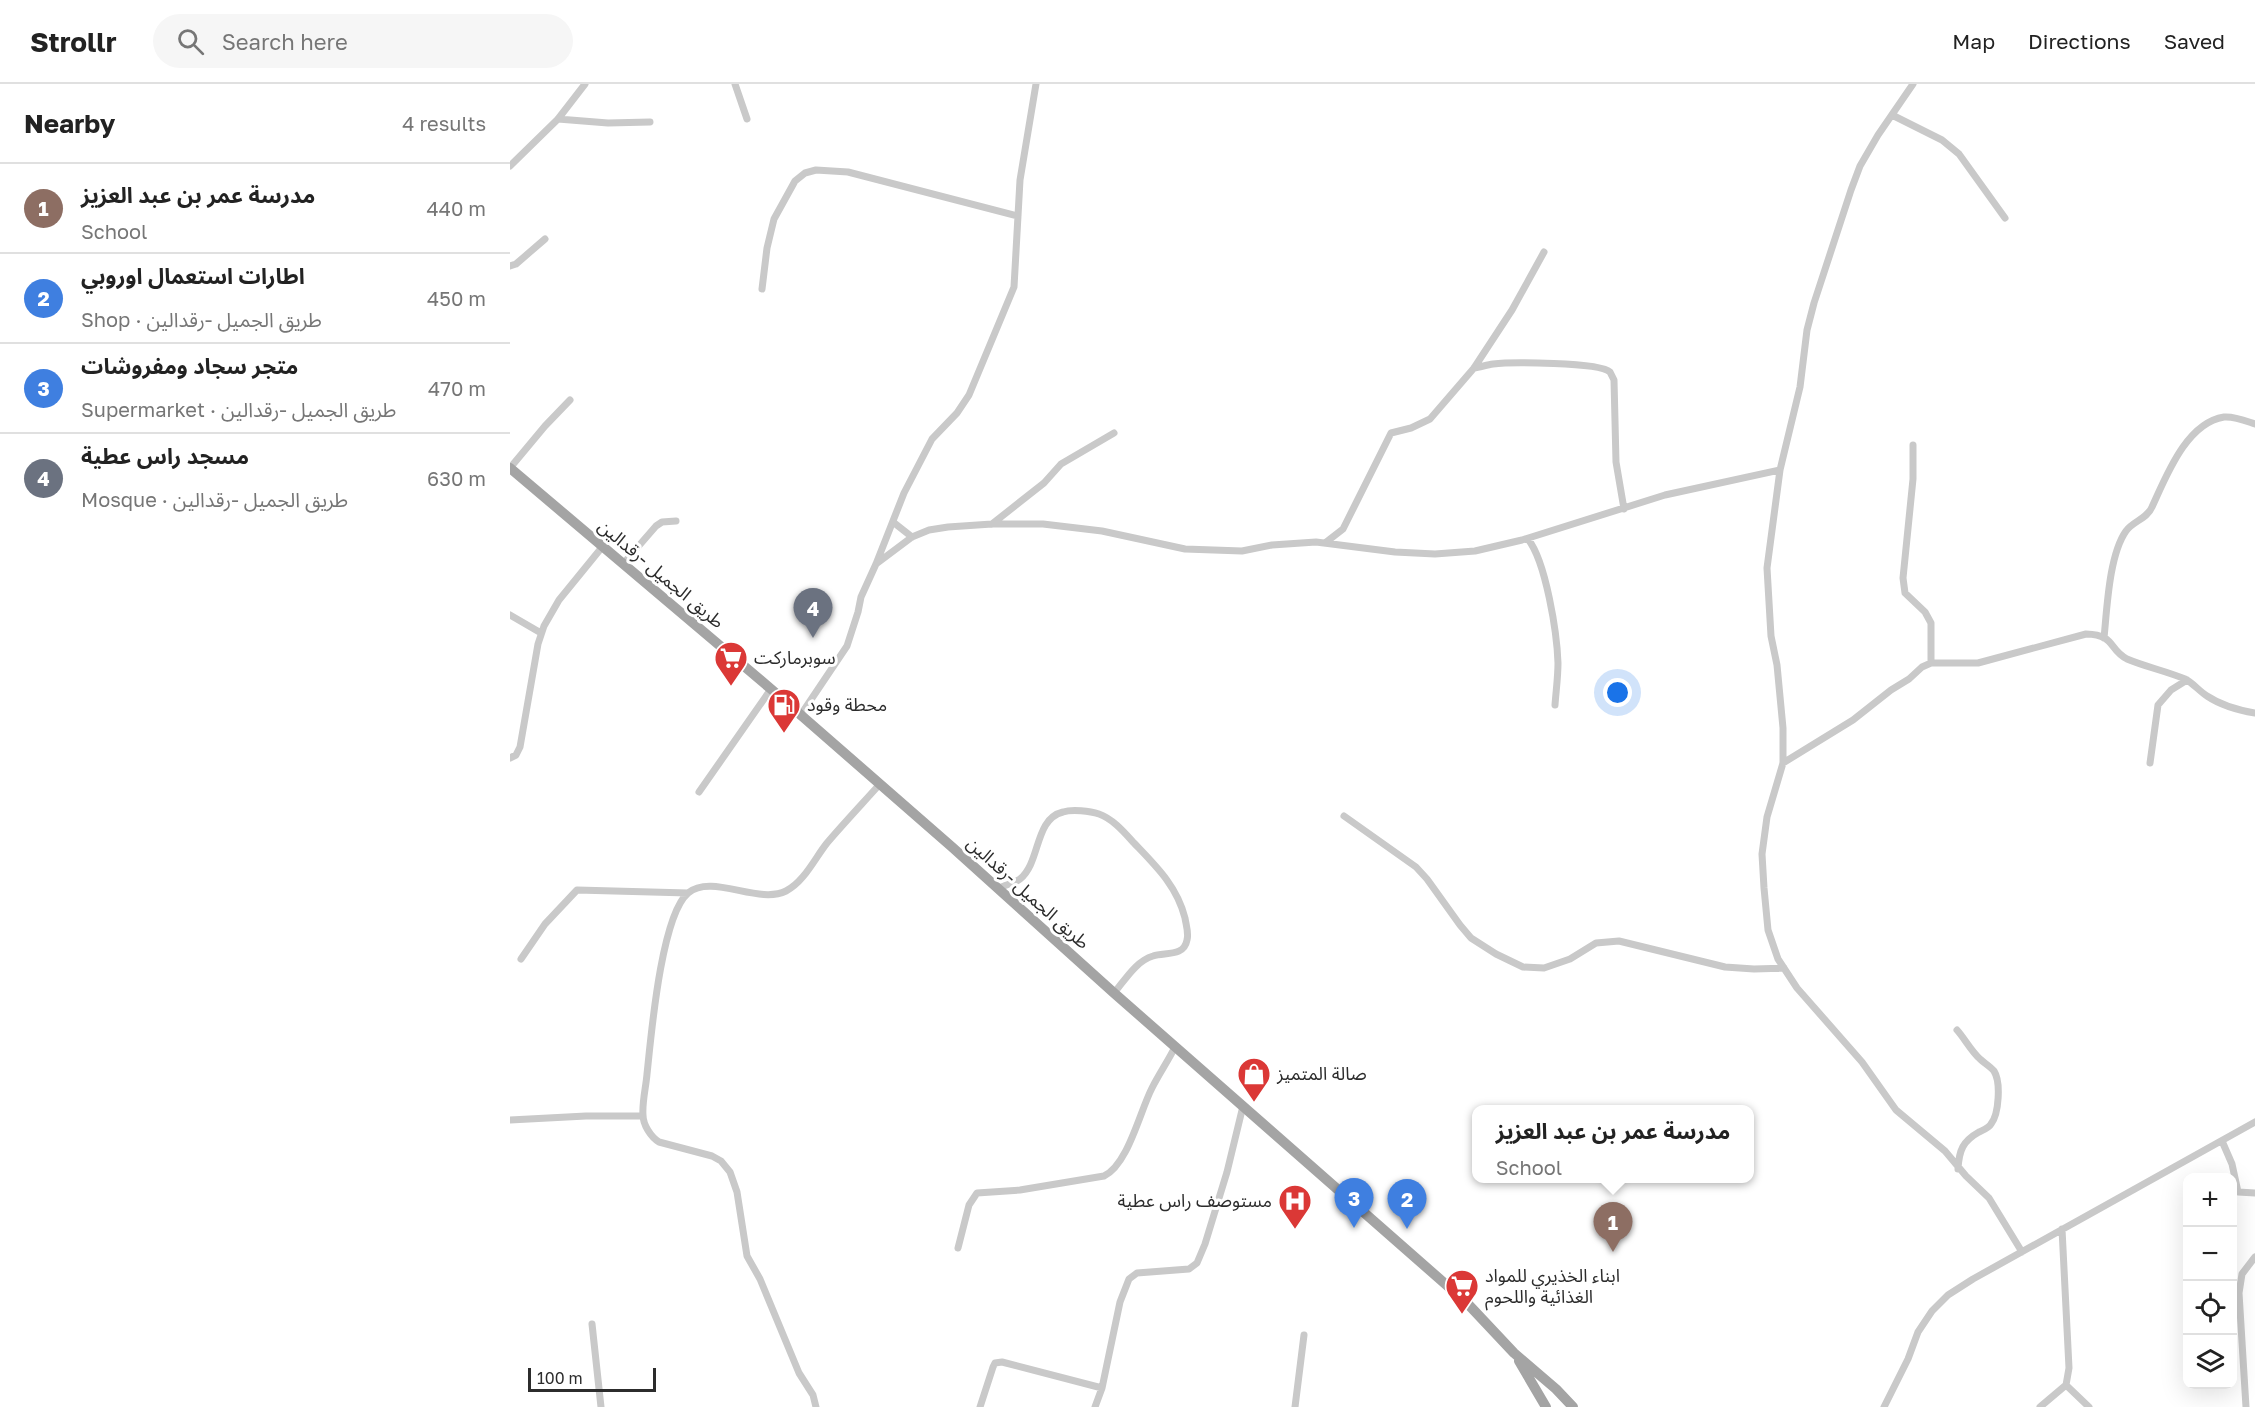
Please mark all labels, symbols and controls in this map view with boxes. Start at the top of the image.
search box [153,14,573,68]
text: Strollr [30,25,117,58]
icon: search [174,25,207,58]
text: Search here [222,28,348,55]
text: Map [1952,28,1995,54]
text: Directions [2028,28,2131,54]
text: Saved [2164,28,2225,54]
text: Nearby [24,108,115,139]
text: 4 results [402,111,486,135]
text: مدرسة عمر بن عبد العزيز [81,181,315,208]
text: 1 [38,196,49,220]
text: 440 m [427,196,486,220]
text: School [81,219,147,243]
text: اطارات استعمال اوروبي [81,262,305,289]
text: 2 [37,286,50,310]
text: 450 m [427,286,486,310]
text: Shop · طريق الجميل -رقدالين [81,307,322,331]
text: متجر سجاد ومفروشات [81,352,298,379]
text: 3 [37,376,50,400]
text: 470 m [428,376,486,400]
text: Supermarket · طريق الجميل -رقدالين [81,397,396,421]
text: مسجد راس عطية [81,442,249,469]
text: 4 [37,466,50,490]
text: 630 m [427,466,486,490]
text: Mosque · طريق الجميل -رقدالين [81,487,348,511]
street label: طريق الجميل -رقدالين [594,514,729,633]
pin: 4 [794,588,832,638]
supermarket icon: سوبرماركت [713,640,749,687]
place label: سوبرماركت [754,646,836,669]
your location [1603,678,1632,707]
fuel station icon: محطة وقود [766,687,802,734]
place label: محطة وقود [807,693,887,716]
street label: طريق الجميل -رقدالين [962,831,1095,954]
shop icon: صالة المتميز [1236,1056,1272,1103]
place label: صالة المتميز [1276,1062,1367,1085]
popup [1472,1105,1754,1183]
text: مدرسة عمر بن عبد العزيز [1496,1117,1730,1144]
text: School [1496,1155,1562,1179]
map controls [2183,1173,2237,1389]
button: + [2183,1173,2237,1227]
pin: 3 [1334,1178,1374,1228]
pin: 2 [1388,1180,1426,1229]
hospital icon: مستوصف راس عطية [1277,1183,1313,1230]
place label: مستوصف راس عطية [1118,1189,1272,1212]
pin: 1 [1594,1202,1632,1252]
button: − [2183,1227,2237,1281]
place label: ابناء الخذيري للمواد الغذائية واللحوم [1485,1264,1620,1311]
supermarket icon: ابناء الخذيري للمواد الغذائية واللحوم [1444,1268,1480,1315]
button: locate [2183,1281,2237,1335]
button: layers [2183,1335,2237,1389]
scale bar [528,1365,656,1392]
text: 100 m [537,1368,583,1388]

